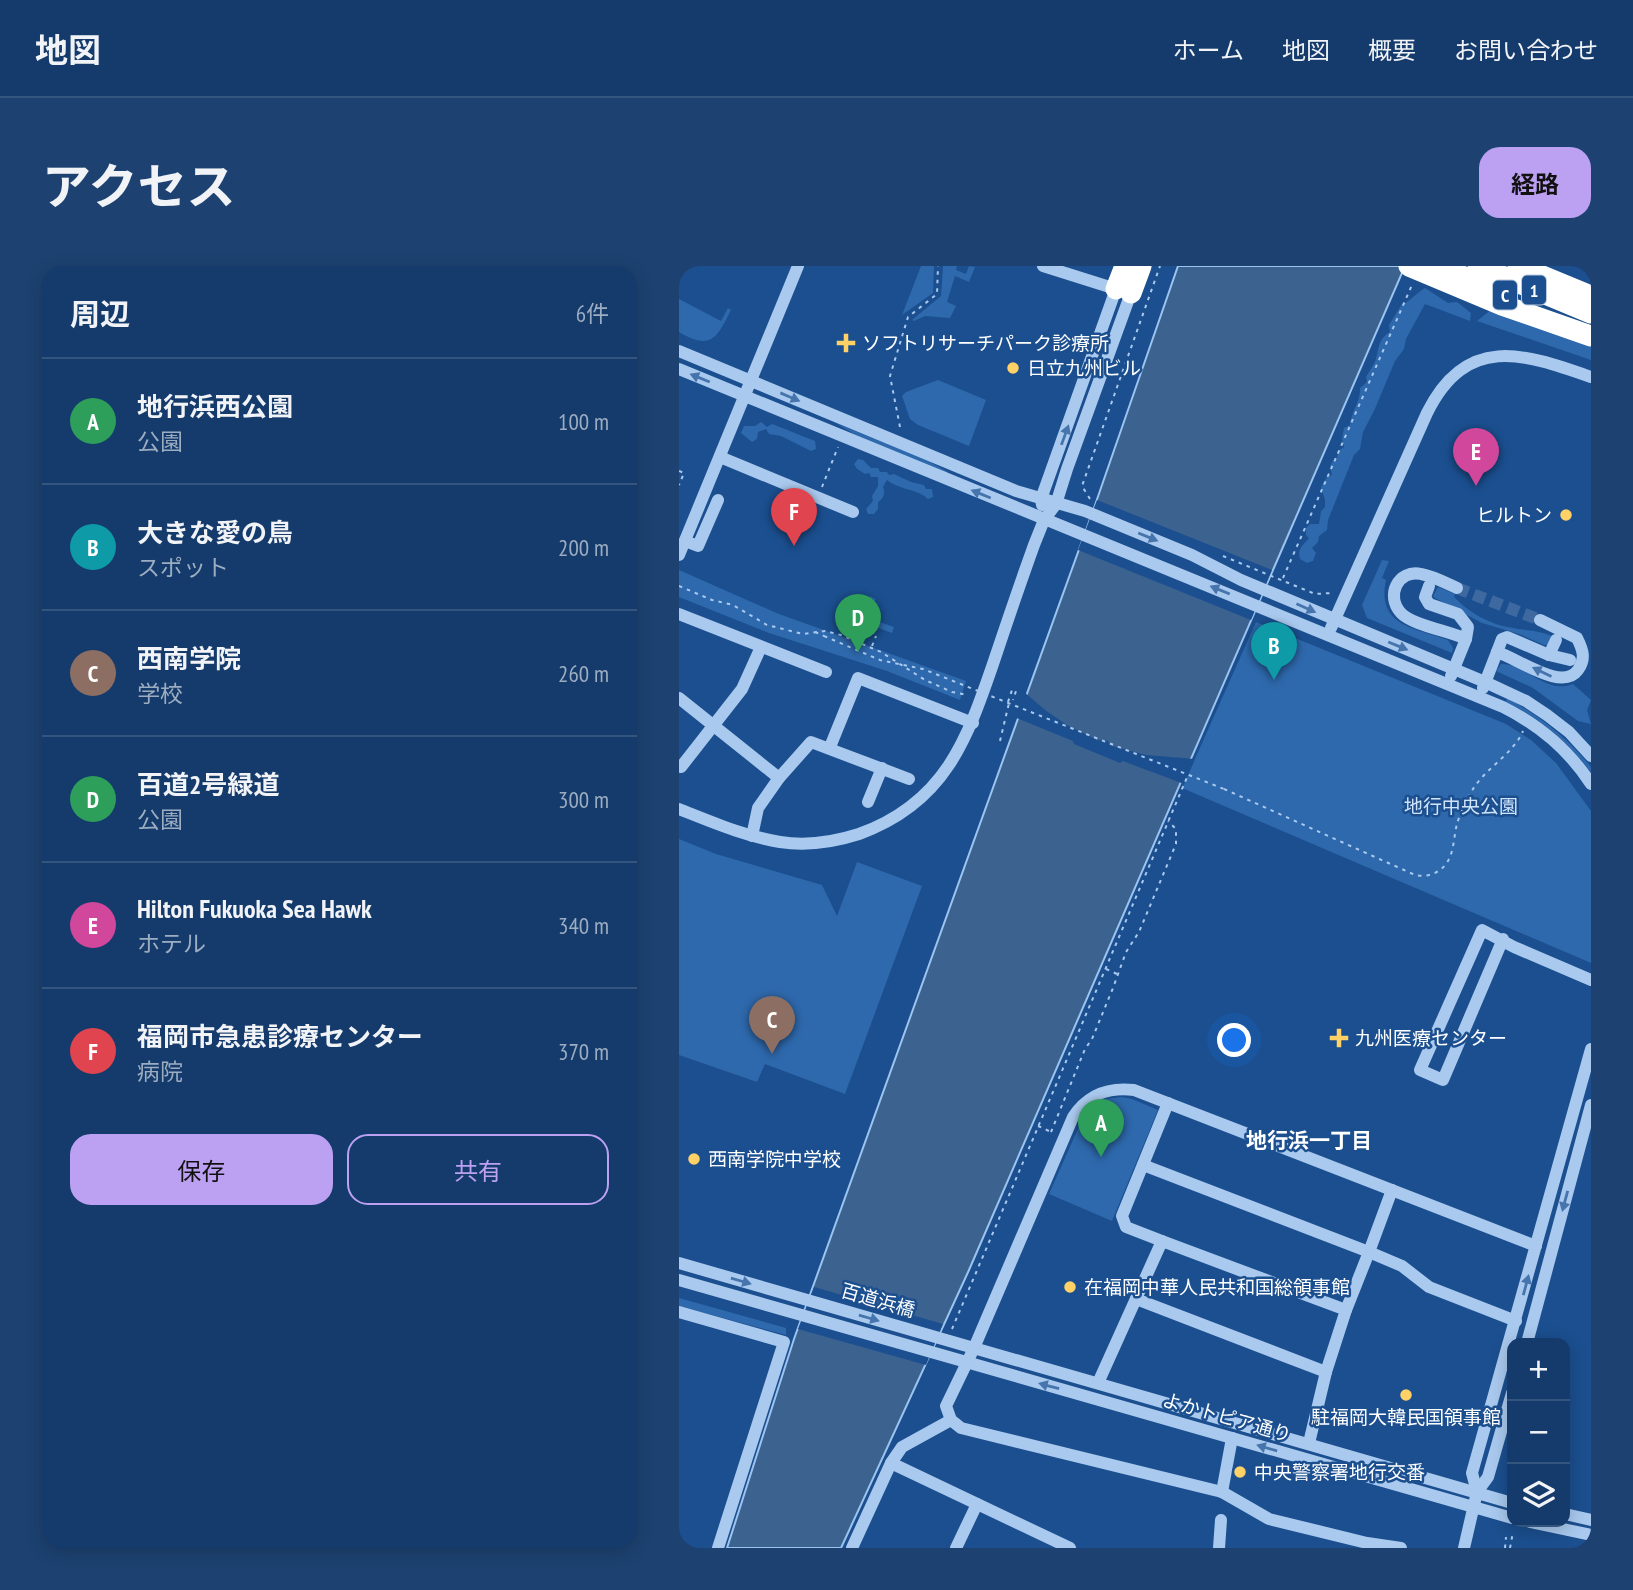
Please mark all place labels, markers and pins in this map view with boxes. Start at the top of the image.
place label: ソフトリサーチパーク診療所 [862,331,1109,355]
marker: ソフトリサーチパーク診療所 [836,333,856,353]
place label: 日立九州ビル [1027,356,1141,380]
marker: 日立九州ビル [1005,360,1021,376]
pin: E [1453,428,1499,486]
pin: F [771,488,817,546]
place label: ヒルトン [1476,503,1552,527]
marker: ヒルトン [1558,507,1574,523]
pin: D [835,594,881,652]
pin: B [1251,622,1297,680]
pin: C [749,996,795,1054]
place label: 九州医療センター [1355,1026,1507,1050]
marker: 九州医療センター [1329,1028,1349,1048]
pin: A [1078,1099,1124,1157]
place label: 西南学院中学校 [708,1147,841,1171]
marker: 西南学院中学校 [686,1151,702,1167]
place label: 在福岡中華人民共和国総領事館 [1084,1275,1350,1299]
marker: 在福岡中華人民共和国総領事館 [1062,1279,1078,1295]
marker: 駐福岡大韓民国領事館 [1398,1387,1414,1403]
place label: 駐福岡大韓民国領事館 [1311,1405,1501,1429]
place label: 中央警察署地行交番 [1254,1460,1425,1484]
marker: 中央警察署地行交番 [1232,1464,1248,1480]

